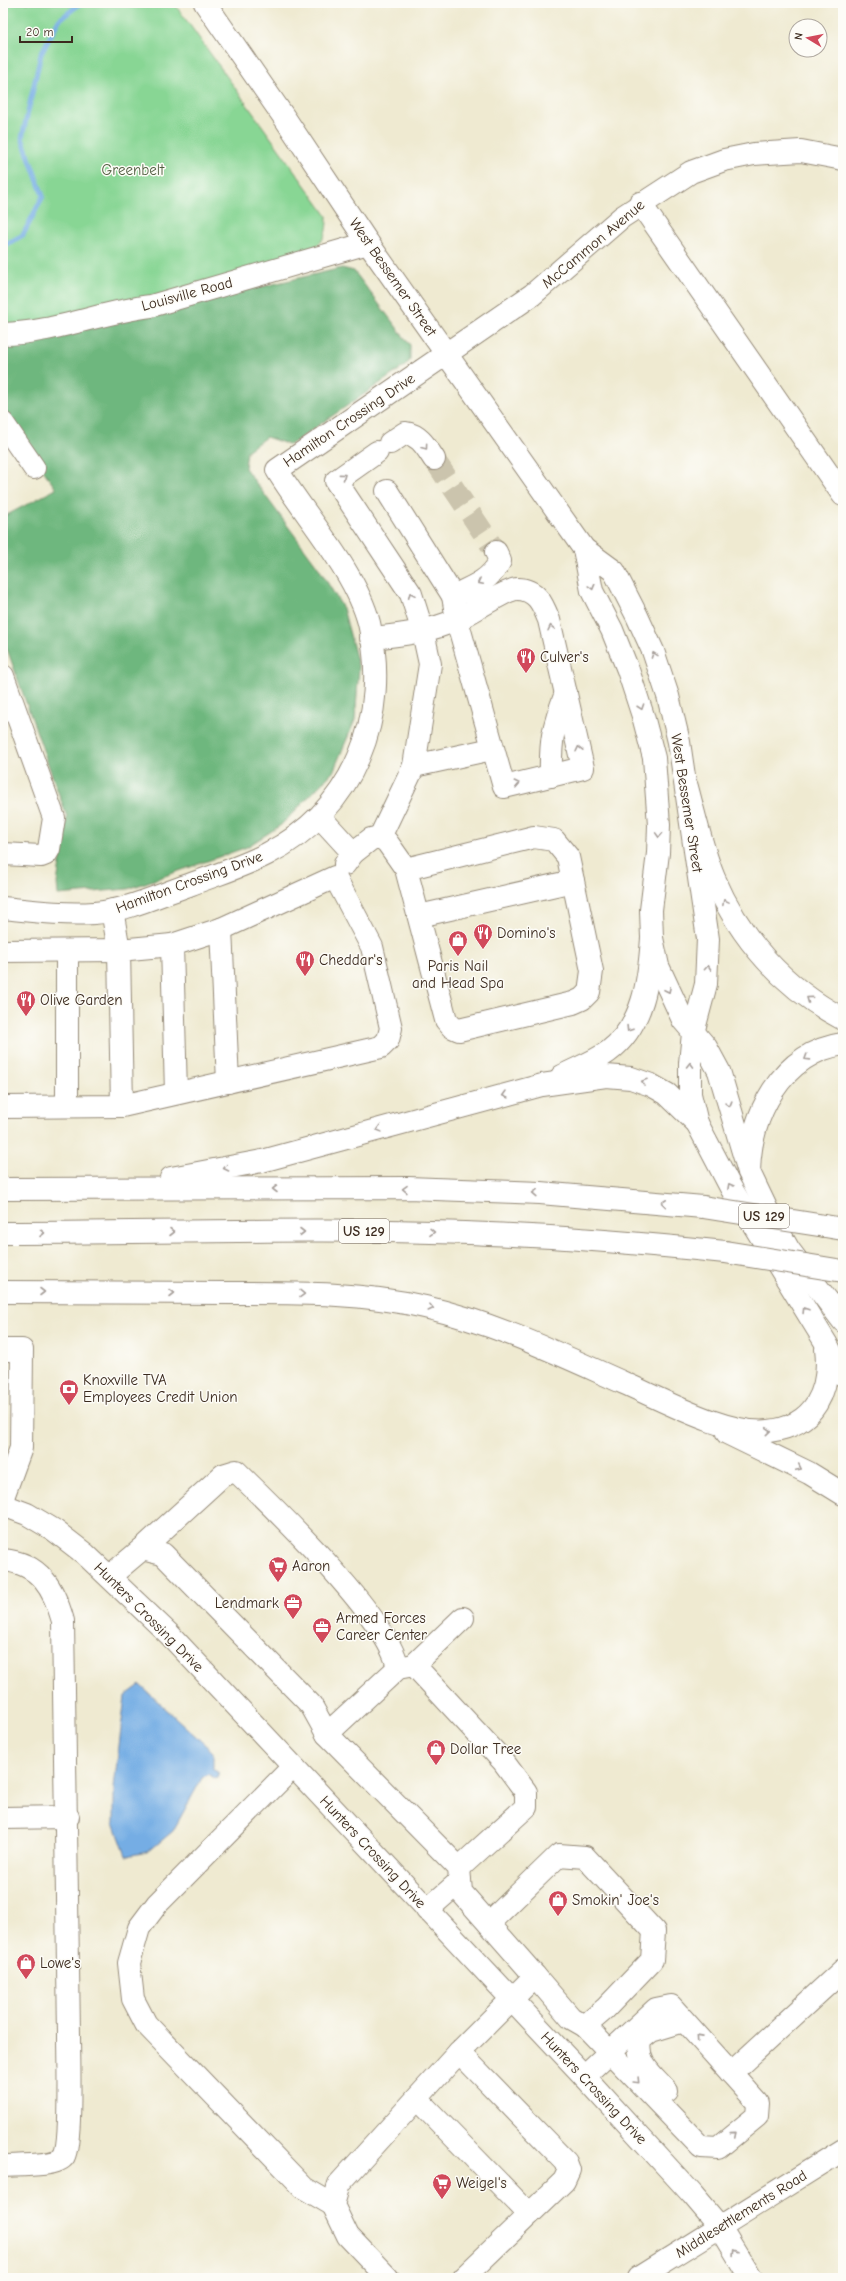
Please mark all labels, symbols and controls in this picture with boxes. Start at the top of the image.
scale bar [20,18,72,44]
north arrow [788,18,828,58]
text: 20 m [26,25,54,39]
text: N [792,32,806,41]
park label: Greenbelt [102,161,165,179]
street label: McCammon Avenue [538,196,648,292]
street label: West Bessemer Street [345,214,441,340]
street label: Louisville Road [139,273,235,315]
street label: Hamilton Crossing Drive [280,369,419,471]
one-way arrow [420,442,427,449]
one-way arrow [338,474,345,481]
one-way arrow [477,578,484,585]
one-way arrow [587,583,596,590]
one-way arrow [407,592,415,599]
one-way arrow [547,625,556,632]
restaurant icon: Culver's [515,646,537,674]
place label: Culver's [540,648,589,666]
one-way arrow [650,651,659,658]
one-way arrow [636,704,644,711]
street label: West Bessemer Street [667,732,707,874]
one-way arrow [575,746,583,752]
one-way arrow [514,780,520,788]
one-way arrow [655,832,663,838]
street label: Hamilton Crossing Drive [113,847,265,917]
one-way arrow [723,898,730,906]
restaurant icon: Domino's [472,922,494,950]
place label: Domino's [497,924,556,942]
shop icon: Paris Nail and Head Spa [447,929,469,957]
restaurant icon: Cheddar's [294,949,316,977]
place label: Cheddar's [319,951,383,969]
place label: Paris Nail and Head Spa [412,957,504,992]
one-way arrow [703,965,712,971]
one-way arrow [664,986,672,993]
restaurant icon: Olive Garden [15,989,37,1017]
place label: Olive Garden [40,991,123,1009]
one-way arrow [807,997,814,1004]
one-way arrow [627,1025,634,1032]
one-way arrow [804,1053,811,1061]
one-way arrow [686,1062,695,1068]
one-way arrow [641,1079,648,1087]
one-way arrow [502,1090,509,1099]
one-way arrow [724,1101,732,1108]
one-way arrow [376,1124,383,1133]
one-way arrow [223,1164,229,1172]
one-way arrow [728,1183,735,1190]
one-way arrow [402,1184,408,1193]
one-way arrow [272,1185,278,1193]
one-way arrow [532,1188,538,1197]
one-way arrow [661,1199,667,1208]
road number: US 129 [739,1204,789,1228]
road number: US 129 [339,1219,389,1243]
one-way arrow [169,1228,175,1236]
one-way arrow [299,1228,305,1236]
one-way arrow [429,1228,435,1236]
one-way arrow [39,1229,45,1237]
one-way arrow [39,1288,45,1296]
one-way arrow [169,1289,175,1297]
one-way arrow [299,1290,305,1298]
one-way arrow [428,1304,434,1312]
one-way arrow [802,1307,810,1314]
place label: Knoxville TVA Employees Credit Union [83,1371,238,1406]
bank icon: Knoxville TVA Employees Credit Union [58,1378,80,1406]
one-way arrow [765,1426,771,1435]
one-way arrow [795,1463,802,1471]
supermarket icon: Aaron [267,1555,289,1583]
place label: Aaron [292,1557,330,1575]
street label: Hunters Crossing Drive [90,1558,208,1676]
office icon: Lendmark [282,1592,304,1620]
place label: Lendmark [215,1594,280,1612]
place label: Armed Forces Career Center [336,1609,427,1644]
office icon: Armed Forces Career Center [311,1616,333,1644]
shop icon: Dollar Tree [425,1738,447,1766]
place label: Dollar Tree [450,1740,522,1758]
street label: Hunters Crossing Drive [316,1792,430,1912]
shop icon: Smokin' Joe's [547,1889,569,1917]
place label: Smokin' Joe's [572,1891,659,1909]
shop icon: Lowe's [15,1952,37,1980]
place label: Lowe's [40,1954,80,1972]
street label: Hunters Crossing Drive [537,2028,651,2148]
one-way arrow [697,2035,704,2042]
one-way arrow [633,2076,640,2084]
one-way arrow [730,2132,737,2139]
street label: Middlesettlements Road [672,2166,810,2262]
supermarket icon: Weigel's [431,2172,453,2200]
place label: Weigel's [456,2174,507,2192]
one-way arrow [733,2249,740,2256]

